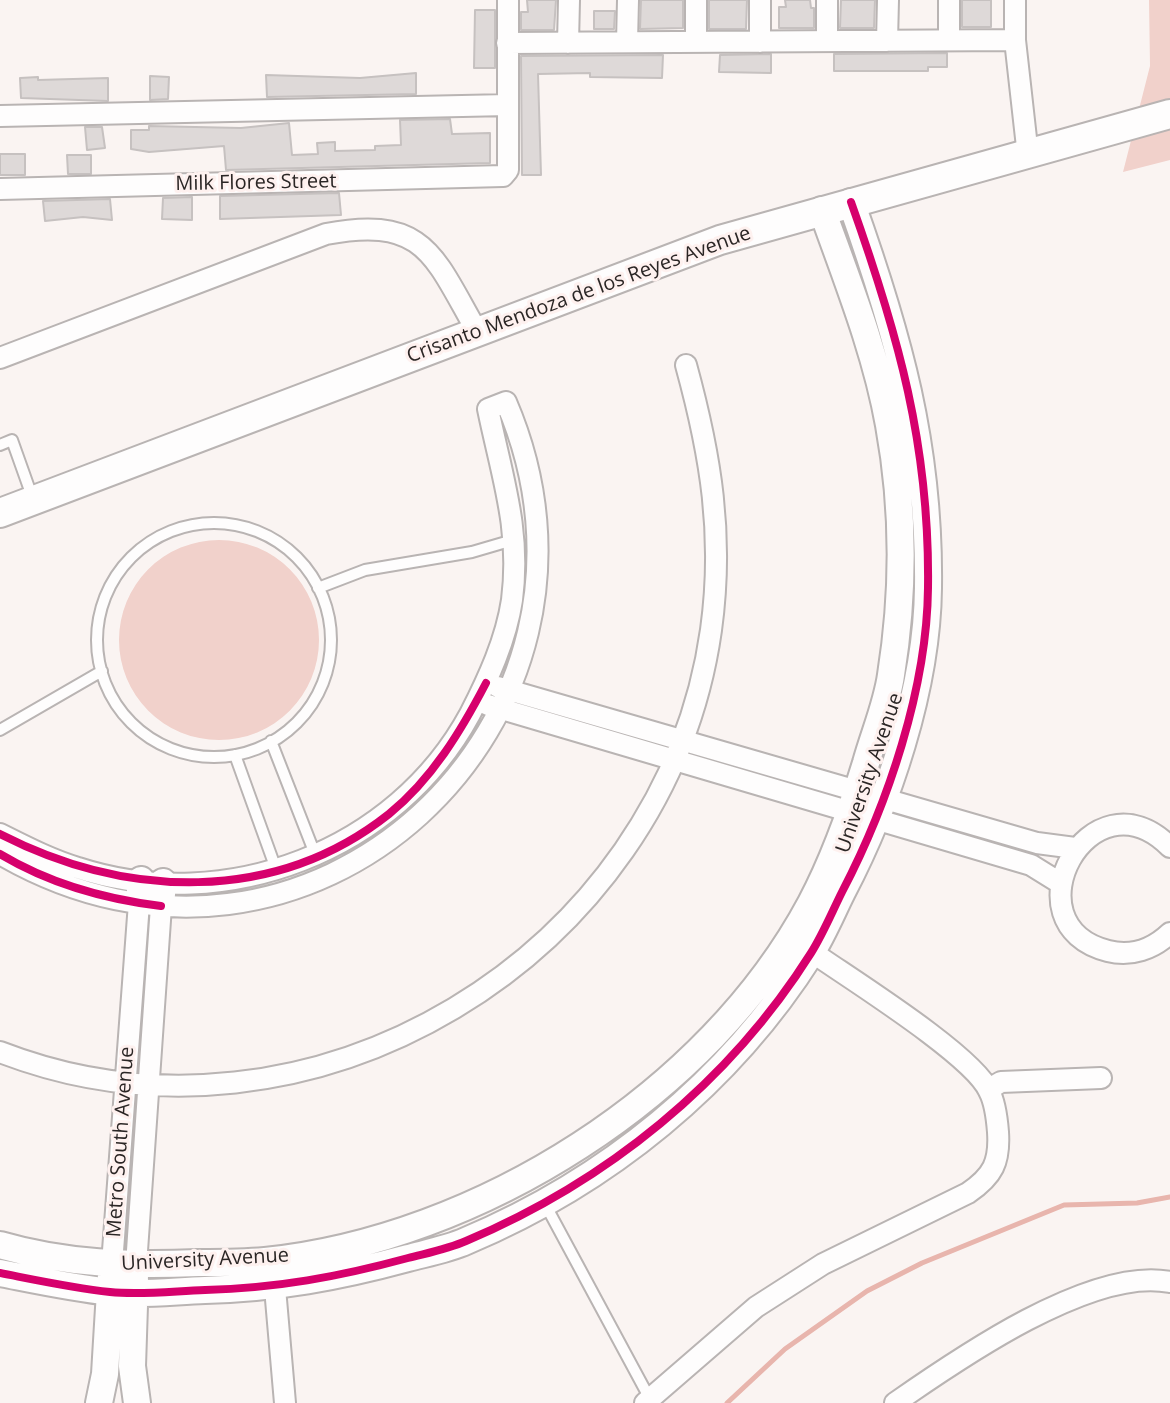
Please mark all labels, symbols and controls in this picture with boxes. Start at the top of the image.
street label: Milk Flores Street [175,170,337,196]
street label: Crisanto Mendoza de los Reyes Avenue [404,221,754,369]
street label: University Avenue [831,690,909,856]
street label: Metro South Avenue [102,1046,140,1238]
street label: University Avenue [121,1244,289,1276]

